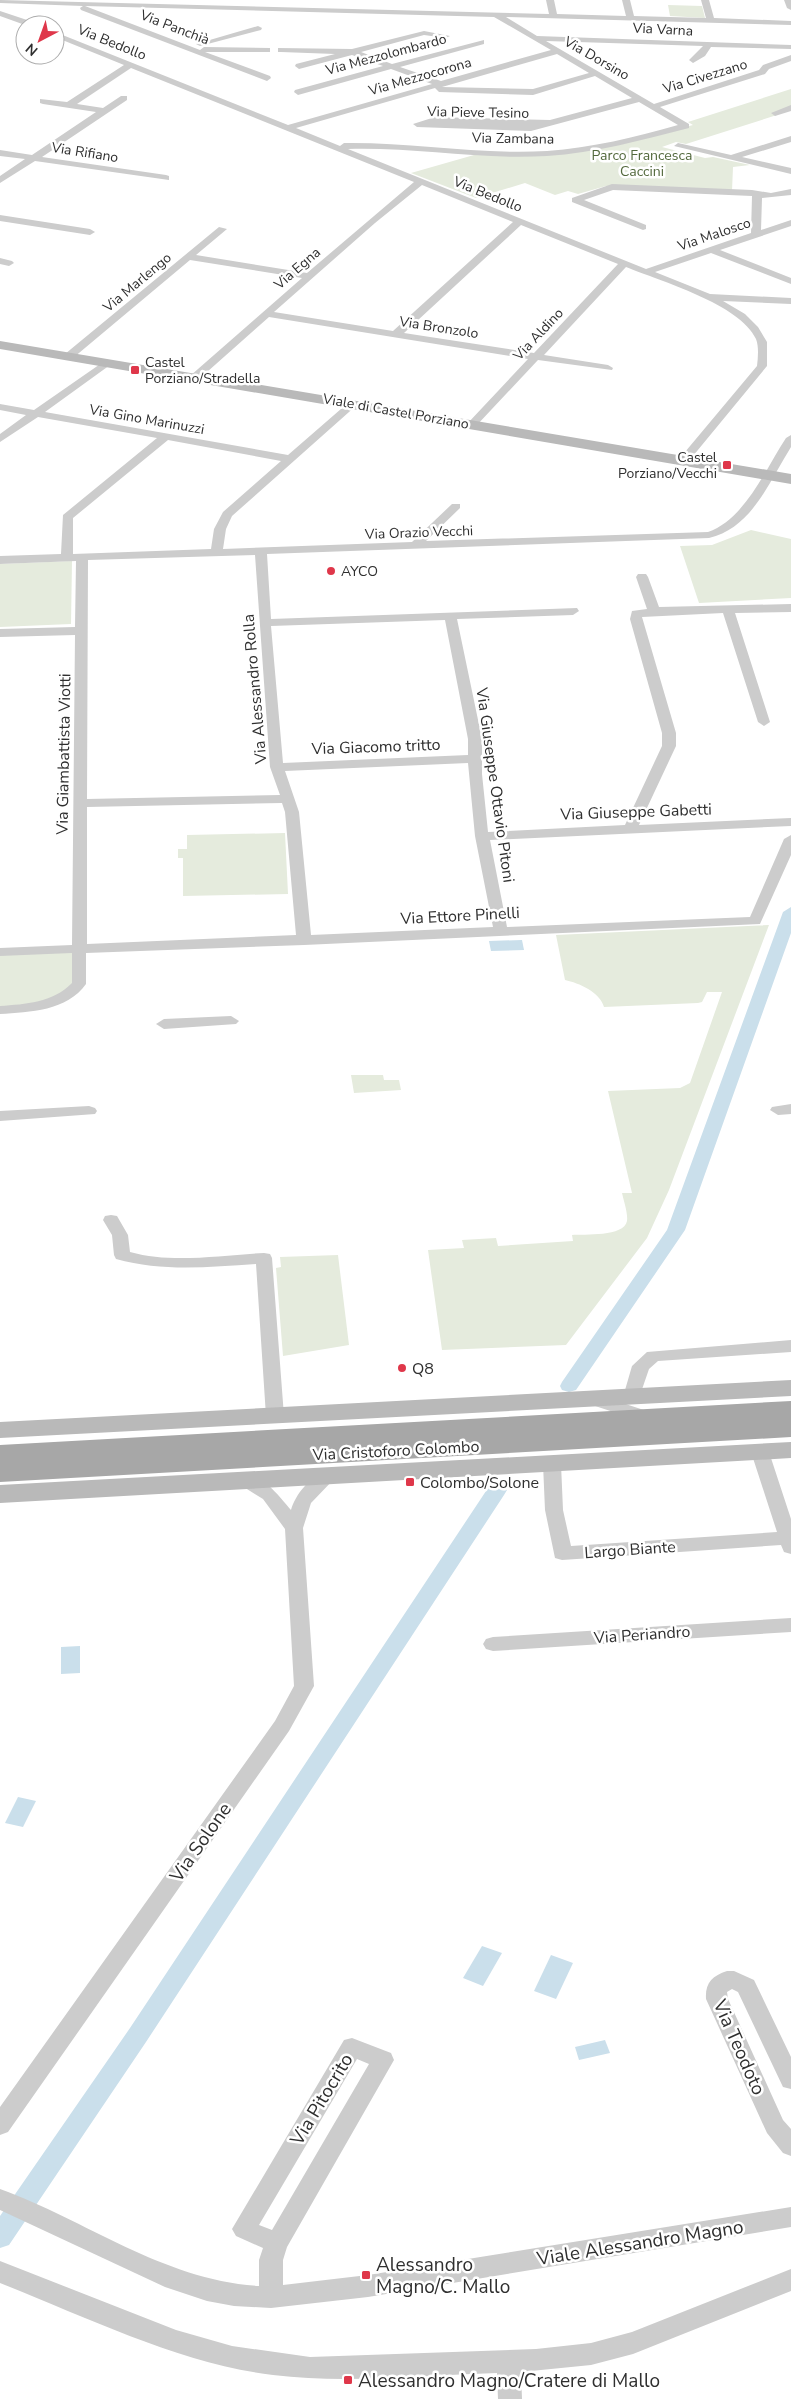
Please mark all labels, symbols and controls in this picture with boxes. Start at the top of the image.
street label: Via Panchià [136,5,212,49]
north arrow [15,15,65,65]
street label: Via Varna [631,18,694,41]
street label: Via Bedollo [74,20,149,65]
street label: Via Mezzolombardo [323,29,449,80]
street label: Via Dorsino [560,32,633,85]
text: N [22,39,42,60]
street label: Via Mezzocorona [366,53,474,101]
street label: Via Civezzano [660,55,750,99]
street label: Via Pieve Tesino [426,102,529,123]
street label: Via Zambana [471,128,554,149]
street label: Via Rifiano [49,138,120,167]
park label: Parco Francesca Caccini [592,146,692,181]
street label: Via Bedollo [450,172,525,217]
street label: Via Malosco [674,213,753,256]
street label: Via Egna [269,243,325,294]
street label: Via Marlengo [98,248,176,317]
street label: Via Aldino [508,304,568,365]
street label: Via Bronzolo [397,312,480,343]
place label: Castel Porziano/Stradella [145,353,260,388]
marker: Castel Porziano/Stradella [129,364,141,376]
street label: Viale di Castel Porziano [320,389,471,434]
street label: Via Gino Marinuzzi [87,400,206,439]
place label: Castel Porziano/Vecchi [618,448,718,483]
marker: Castel Porziano/Vecchi [721,459,733,471]
street label: Via Orazio Vecchi [364,521,474,544]
place label: AYCO [341,562,378,581]
marker: AYCO [325,565,337,577]
street label: Via Alessandro Rolla [237,613,273,766]
street label: Via Giambattista Viotti [52,673,76,836]
street label: Via Giuseppe Ottavio Pitoni [470,685,520,884]
street label: Via Giacomo tritto [310,734,441,760]
street label: Via Giuseppe Gabetti [559,798,712,826]
street label: Via Ettore Pinelli [399,902,520,930]
place label: Q8 [412,1358,434,1380]
marker: Q8 [396,1362,408,1374]
street label: Via Cristoforo Colombo [311,1436,480,1466]
place label: Colombo/Solone [420,1472,539,1494]
marker: Colombo/Solone [404,1476,416,1488]
street label: Largo Biante [584,1536,676,1564]
street label: Via Periandro [592,1621,691,1649]
street label: Via Solone [163,1798,238,1888]
street label: Via Teodoto [706,1995,772,2099]
street label: Via Pitocrito [284,2049,360,2151]
street label: Viale Alessandro Magno [534,2214,745,2272]
place label: Alessandro Magno/C. Mallo [376,2252,510,2300]
marker: Alessandro Magno/C. Mallo [360,2269,372,2281]
place label: Alessandro Magno/Cratere di Mallo [358,2368,660,2394]
marker: Alessandro Magno/Cratere di Mallo [342,2374,354,2386]

